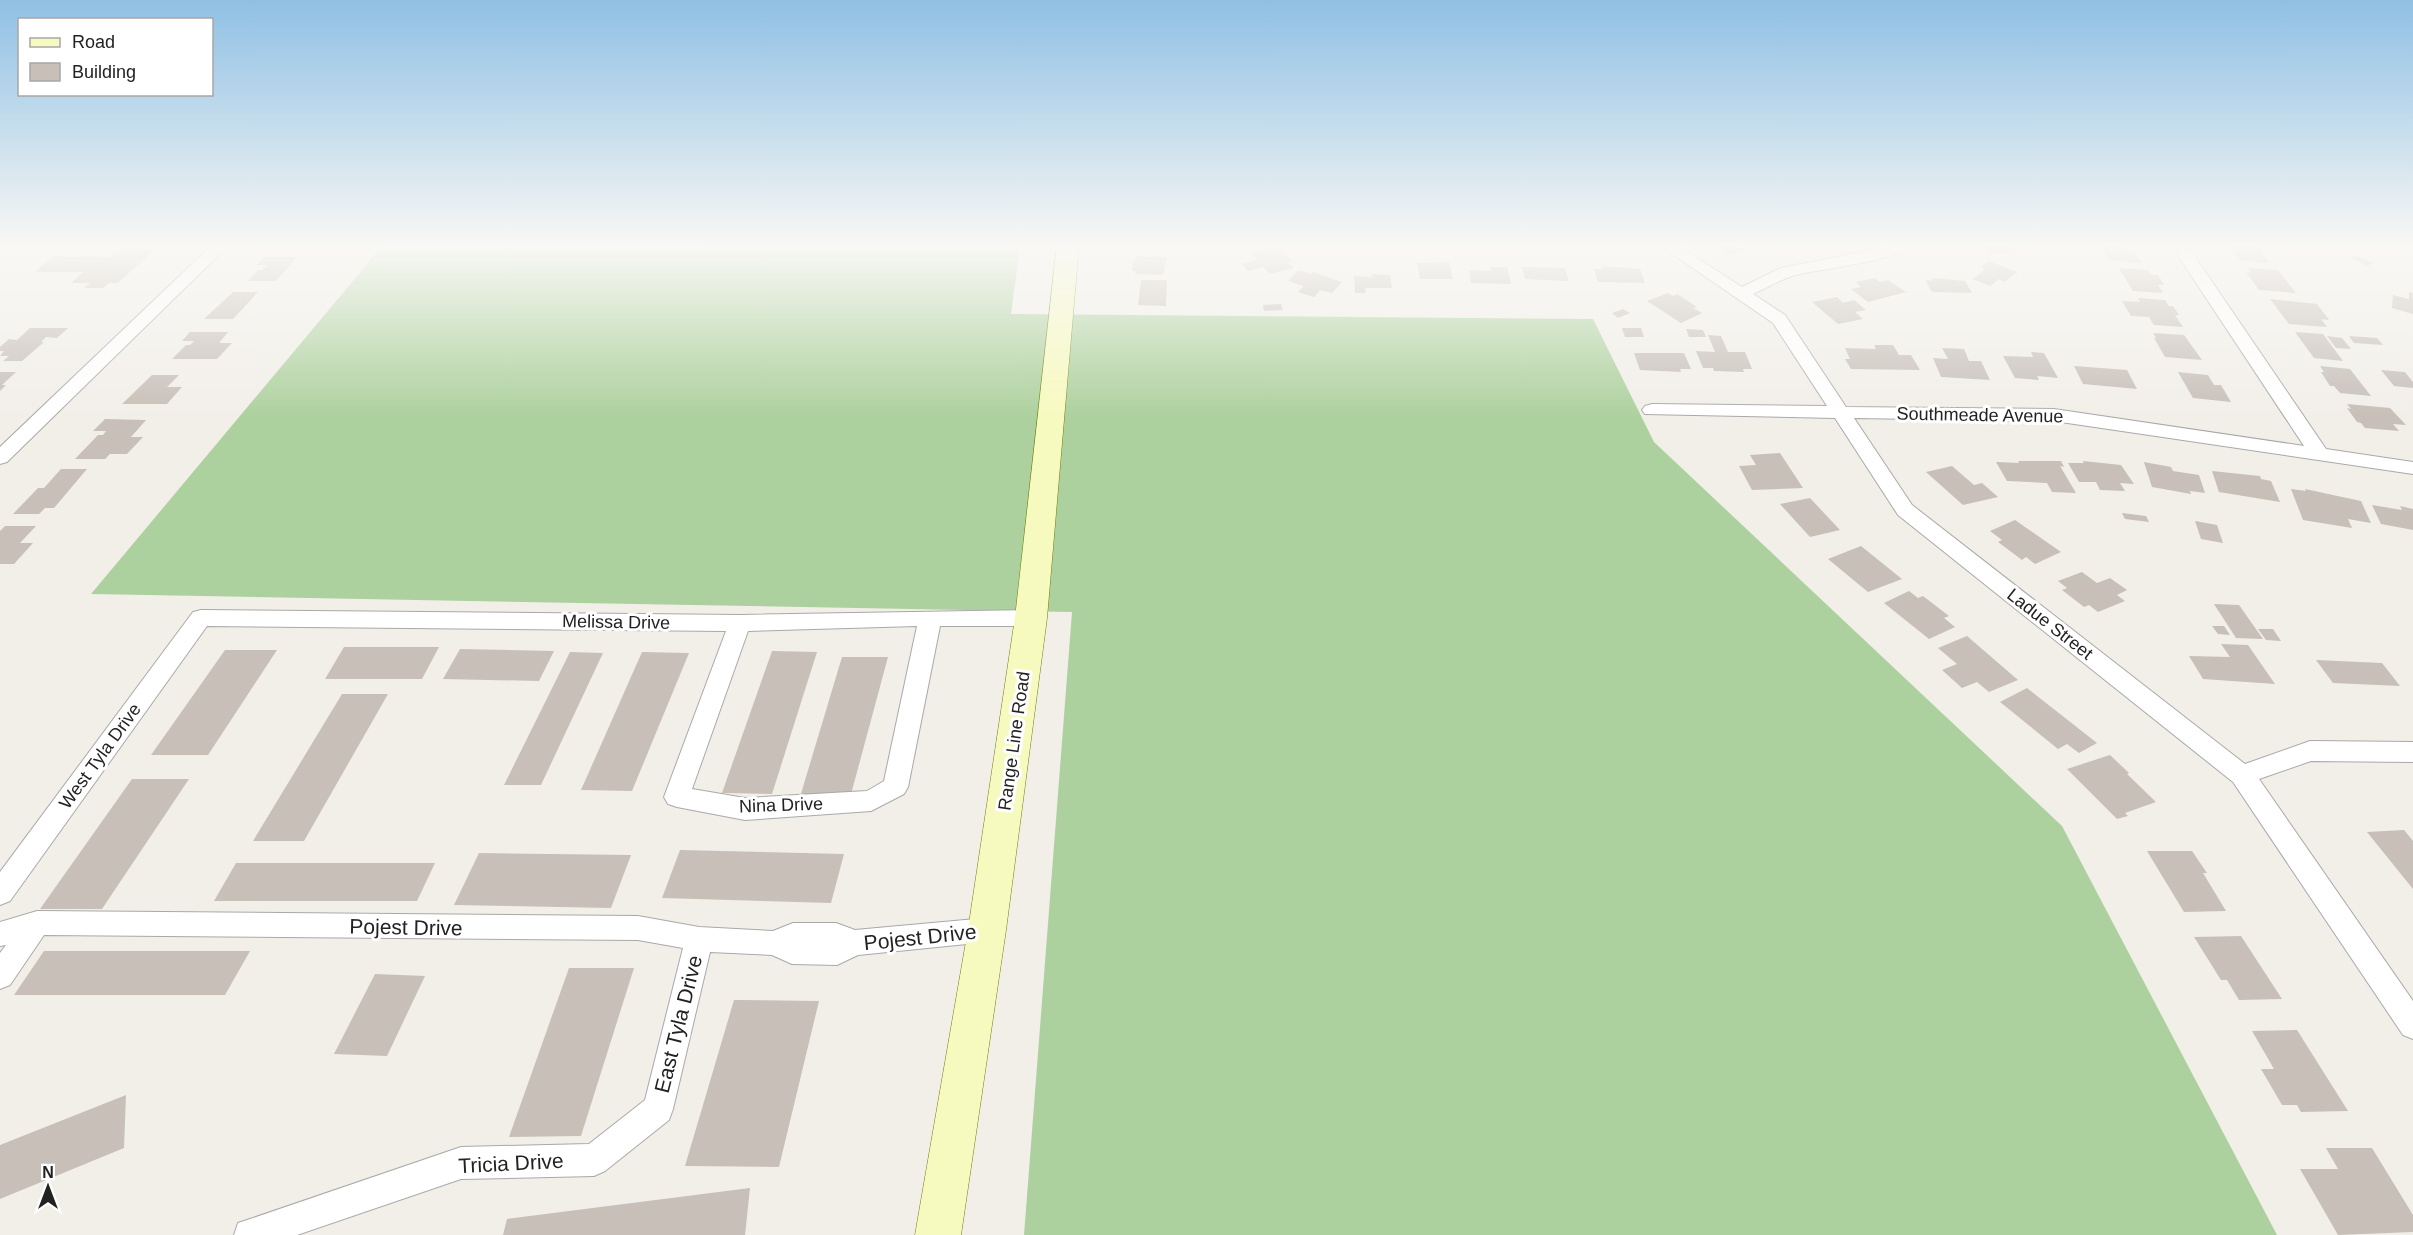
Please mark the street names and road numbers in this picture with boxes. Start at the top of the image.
street label: Southmeade Avenue [1896,404,2064,426]
street label: Ladue Street [2003,584,2097,664]
street label: Melissa Drive [562,611,670,633]
street label: Range Line Road [994,670,1034,812]
street label: West Tyla Drive [55,699,145,813]
street label: Nina Drive [739,794,823,816]
street label: Pojest Drive [349,915,463,939]
street label: Pojest Drive [863,920,977,954]
street label: East Tyla Drive [650,953,706,1095]
street label: Tricia Drive [458,1149,564,1177]

